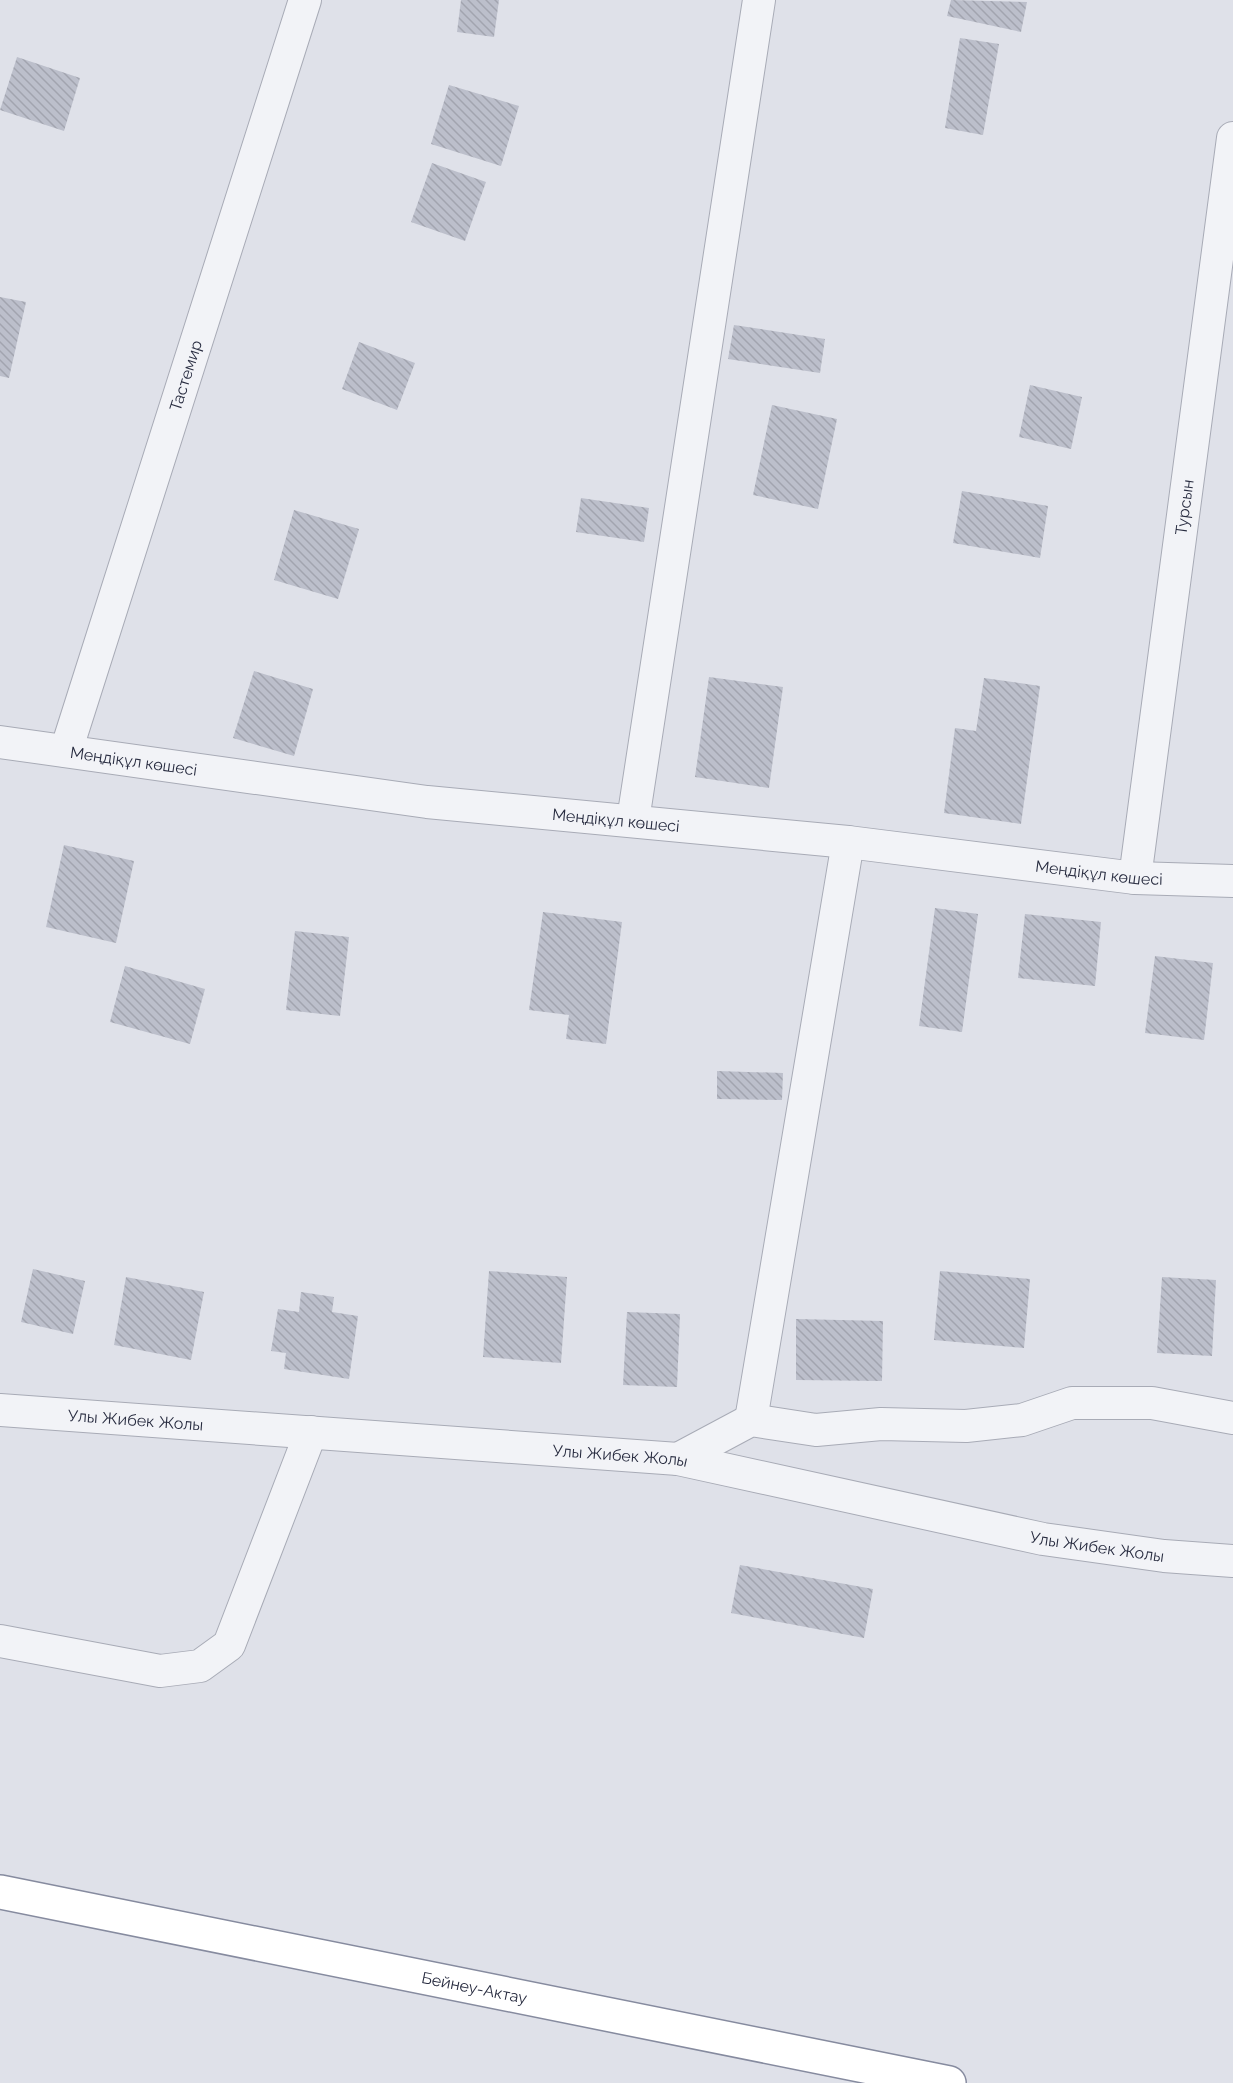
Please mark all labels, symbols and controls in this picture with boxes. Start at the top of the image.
street label: Тастемир [165,338,206,413]
street label: Турсын [1171,478,1197,536]
street label: Меңдіқұл көшесі [69,742,198,779]
street label: Меңдіқұл көшесі [551,804,681,835]
street label: Меңдіқұл көшесі [1034,856,1163,888]
street label: Улы Жибек Жолы [67,1405,204,1434]
street label: Улы Жибек Жолы [552,1440,690,1470]
street label: Улы Жибек Жолы [1028,1527,1165,1565]
street label: Бейнеу-Актау [420,1968,529,2007]

